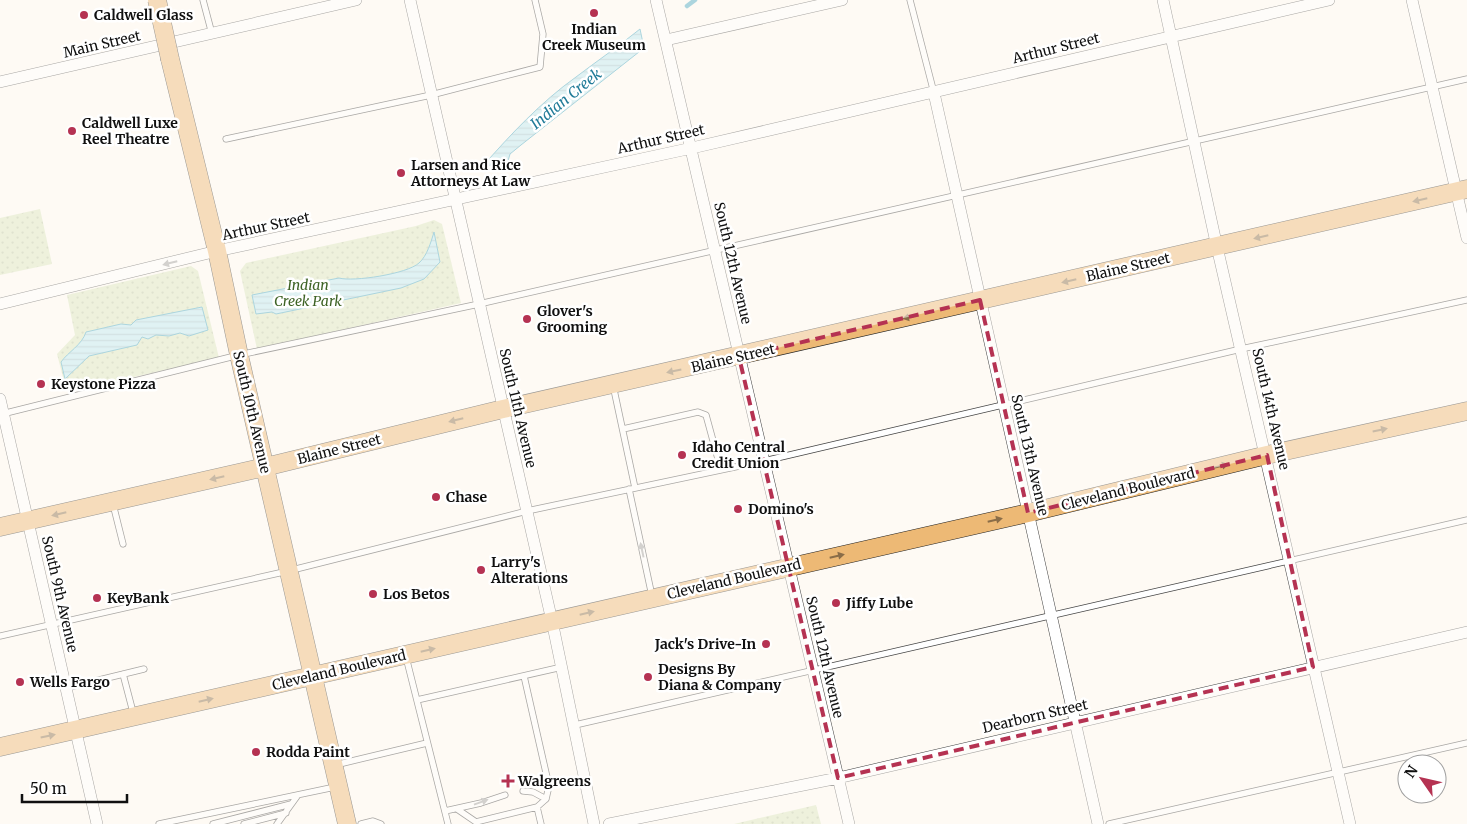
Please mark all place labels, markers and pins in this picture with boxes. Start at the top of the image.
place label: Caldwell Glass [94,6,193,24]
marker: Indian Creek Museum [588,7,600,19]
marker: Caldwell Glass [78,9,90,21]
place label: Indian Creek Museum [542,20,646,54]
place label: Caldwell Luxe Reel Theatre [82,114,178,148]
marker: Caldwell Luxe Reel Theatre [66,125,78,137]
place label: Larsen and Rice Attorneys At Law [410,156,531,190]
marker: Larsen and Rice Attorneys At Law [395,167,407,179]
place label: Glover's Grooming [537,302,608,336]
marker: Glover's Grooming [521,313,533,325]
place label: Keystone Pizza [51,375,156,393]
marker: Keystone Pizza [35,378,47,390]
place label: Idaho Central Credit Union [692,438,786,472]
marker: Idaho Central Credit Union [676,449,688,461]
place label: Chase [446,488,488,506]
marker: Chase [430,491,442,503]
place label: Domino's [748,500,814,518]
marker: Domino's [732,503,744,515]
place label: Larry's Alterations [490,553,568,587]
marker: Larry's Alterations [475,564,487,576]
place label: Los Betos [383,585,450,603]
marker: Los Betos [367,588,379,600]
place label: KeyBank [107,589,170,607]
marker: KeyBank [91,592,103,604]
place label: Jiffy Lube [845,594,913,612]
marker: Jiffy Lube [830,597,842,609]
place label: Jack's Drive-In [654,635,756,653]
marker: Jack's Drive-In [760,638,772,650]
place label: Designs By Diana & Company [658,660,782,694]
marker: Designs By Diana & Company [642,671,654,683]
place label: Wells Fargo [29,673,110,691]
marker: Wells Fargo [14,676,26,688]
place label: Rodda Paint [266,743,350,761]
marker: Rodda Paint [250,746,262,758]
place label: Walgreens [517,772,591,790]
marker: Walgreens [502,775,514,787]

